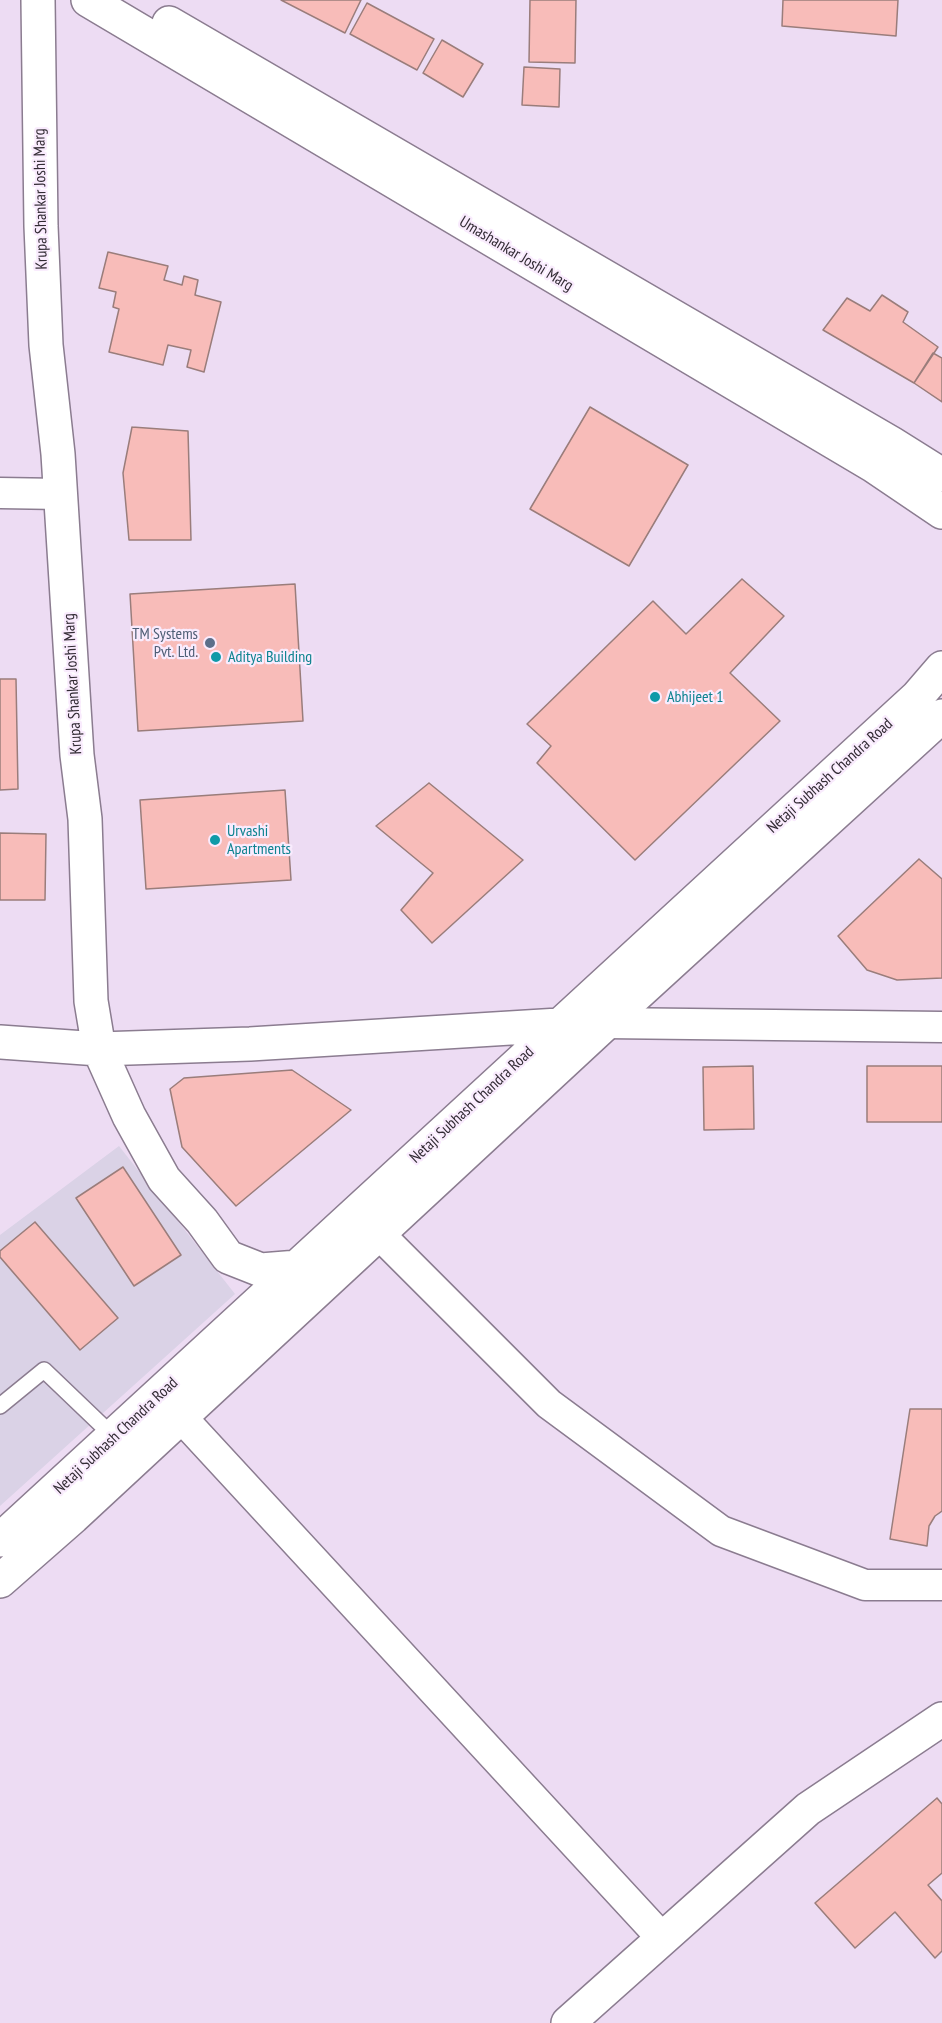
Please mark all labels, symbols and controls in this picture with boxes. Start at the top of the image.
street label: Krupa Shankar Joshi Marg [30,128,52,270]
street label: Umashankar Joshi Marg [456,212,576,296]
street label: Krupa Shankar Joshi Marg [60,613,86,755]
place label: TM Systems Pvt. Ltd. [132,624,198,662]
marker: TM Systems Pvt. Ltd. [203,636,217,650]
place label: Aditya Building [228,647,312,667]
marker: Aditya Building [209,650,223,664]
place label: Abhijeet 1 [667,687,724,707]
marker: Abhijeet 1 [648,690,662,704]
street label: Netaji Subhash Chandra Road [763,714,897,838]
place label: Urvashi Apartments [227,821,291,859]
marker: Urvashi Apartments [208,833,222,847]
street label: Netaji Subhash Chandra Road [406,1043,538,1167]
street label: Netaji Subhash Chandra Road [50,1374,182,1498]

